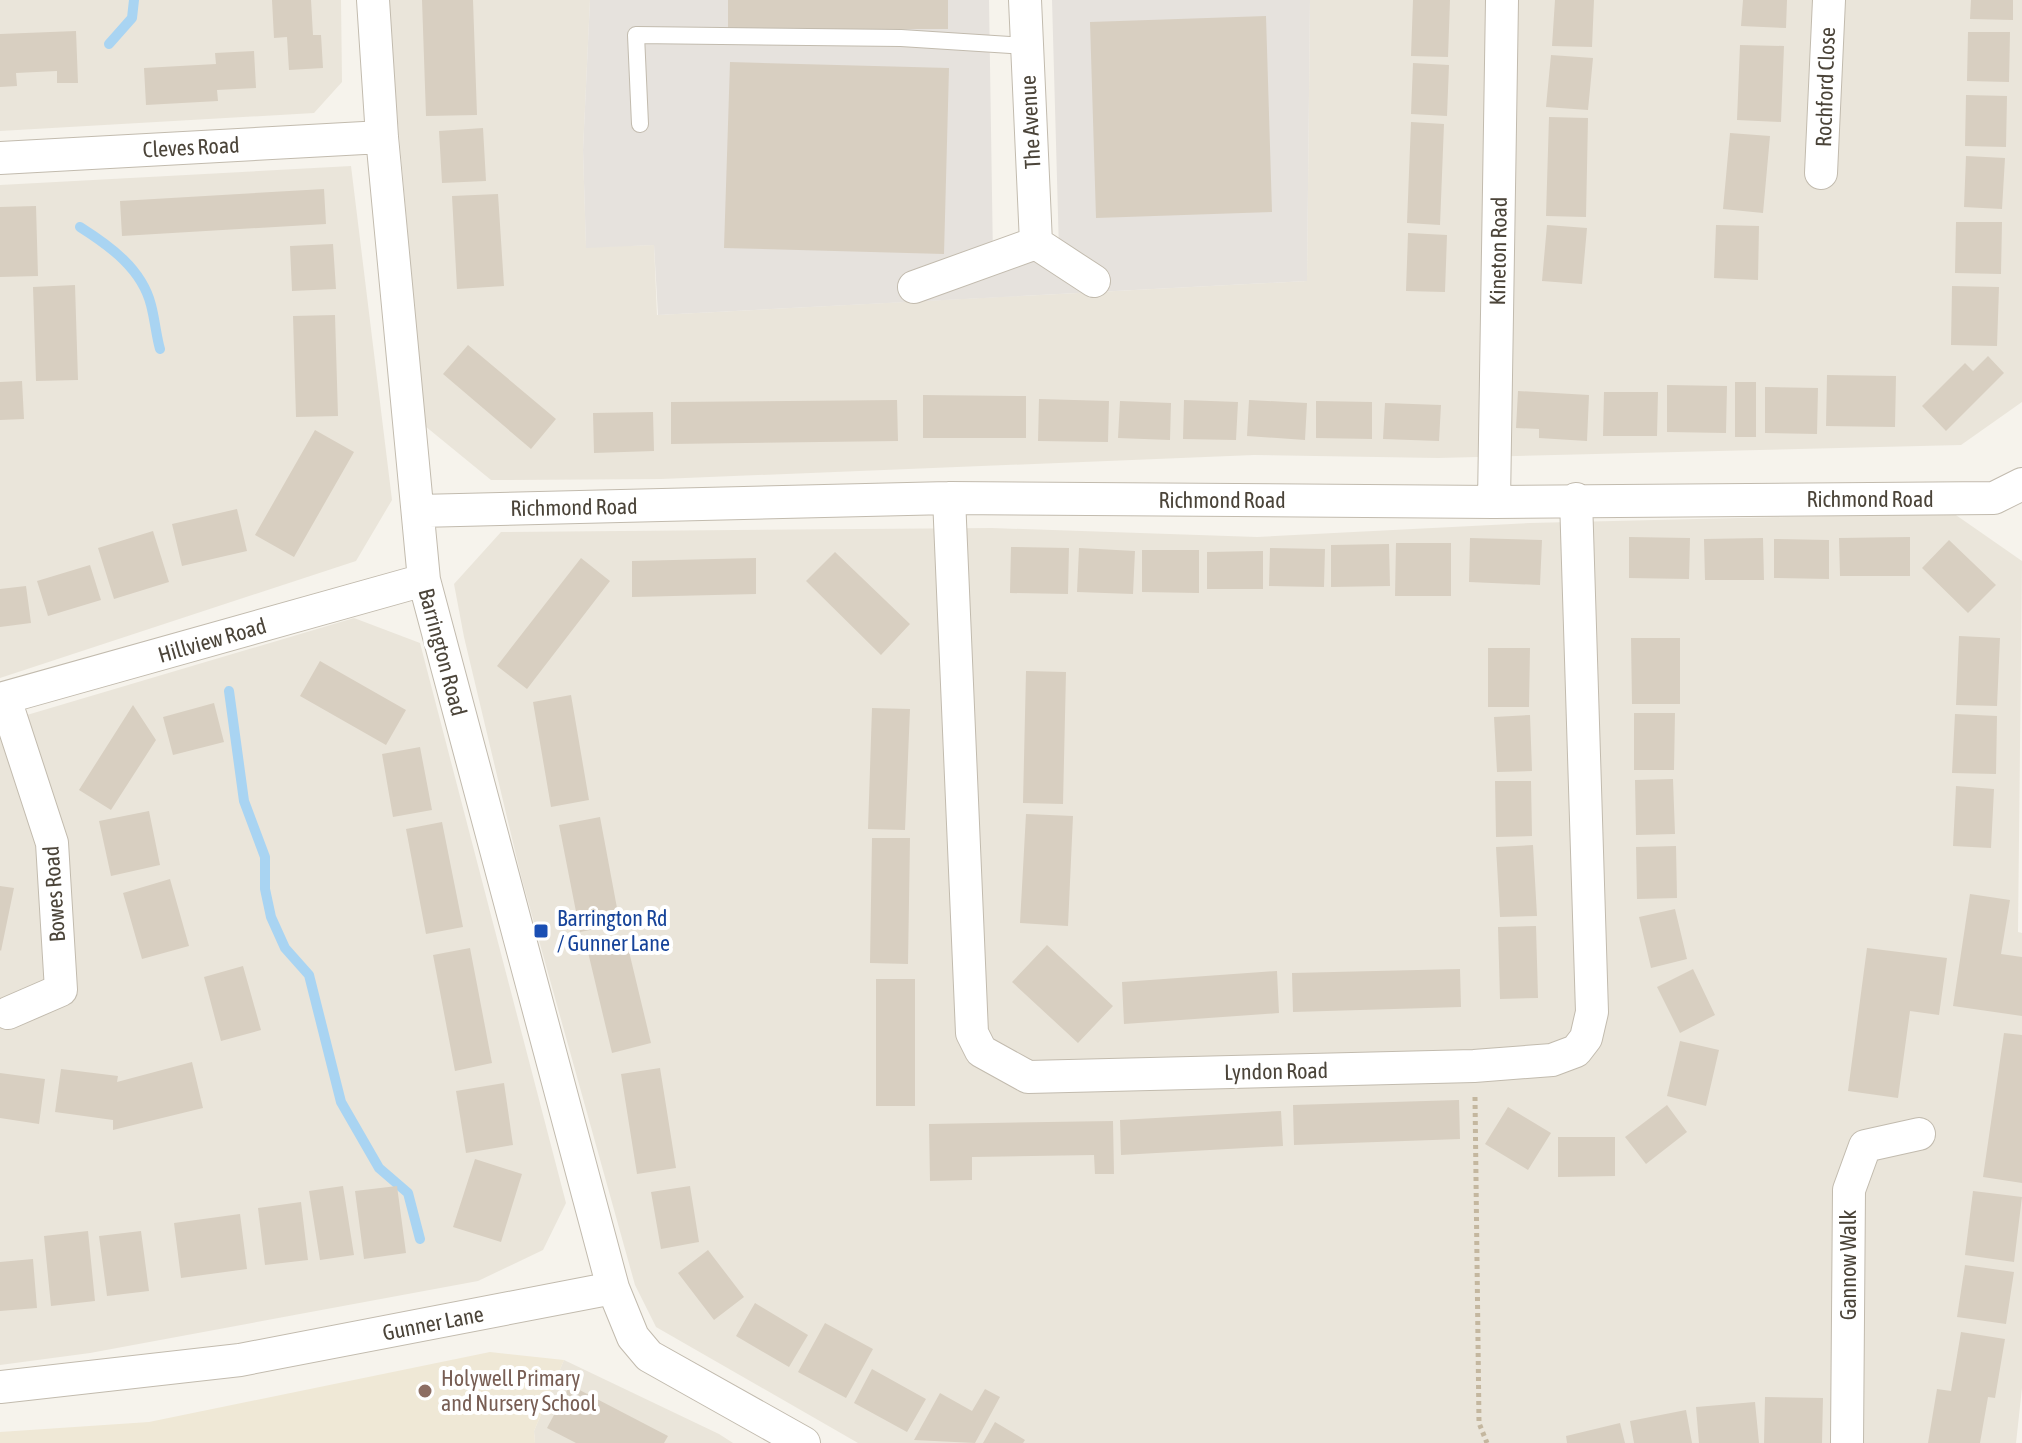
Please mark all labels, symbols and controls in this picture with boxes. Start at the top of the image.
street label: Rochford Close [1810,27,1840,147]
street label: The Avenue [1015,74,1045,170]
street label: Cleves Road [142,131,240,163]
street label: Kineton Road [1484,196,1512,306]
street label: Richmond Road [1806,486,1934,512]
street label: Richmond Road [1158,487,1286,513]
street label: Richmond Road [510,493,638,521]
street label: Barrington Road [413,585,473,719]
street label: Hillview Road [155,612,269,668]
street label: Bowes Road [38,845,70,943]
place label: Barrington Rd / Gunner Lane [557,905,670,956]
marker: Barrington Rd / Gunner Lane [532,922,550,940]
street label: Lyndon Road [1224,1057,1328,1085]
street label: Gannow Walk [1835,1209,1861,1320]
street label: Gunner Lane [380,1300,486,1346]
place label: Holywell Primary and Nursery School [441,1365,596,1416]
marker: Holywell Primary and Nursery School [416,1382,434,1400]

